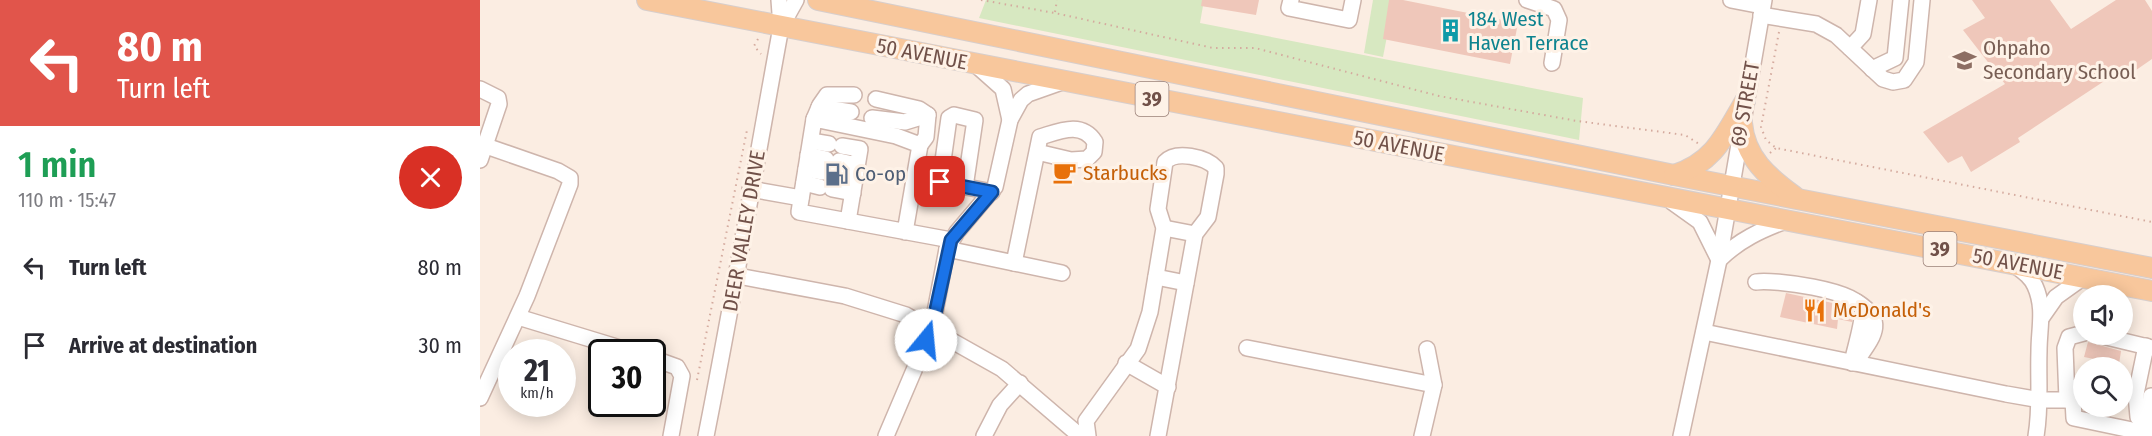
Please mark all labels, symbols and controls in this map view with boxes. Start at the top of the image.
place label: 184 West Haven Terrace [1468,6,1589,56]
building icon: 184 West Haven Terrace [1437,18,1463,44]
text: 80 m [117,22,203,72]
icon: left [18,24,96,102]
street label: 50 AVENUE [874,32,970,76]
place label: Ohpaho Secondary School [1983,35,2136,85]
school or university icon: Ohpaho Secondary School [1952,47,1978,73]
street label: 69 STREET [1725,59,1765,149]
text: Turn left [117,73,210,105]
road number: 39 [1136,82,1168,116]
street label: 50 AVENUE [1351,124,1447,168]
text: 1 min [18,143,96,187]
button: close [399,146,462,209]
street label: DEER VALLEY DRIVE [717,148,771,314]
pin [914,156,965,207]
cafe icon: Starbucks [1052,160,1078,186]
place label: Starbucks [1083,160,1168,186]
fuel station icon: Co-op [824,161,850,187]
place label: Co-op [855,161,906,187]
icon: arrive [923,165,956,198]
text: 110 m · 15:47 [18,188,116,212]
road number: 39 [1924,232,1956,266]
street label: 50 AVENUE [1970,242,2066,286]
icon: left [18,251,51,284]
text: Turn left [69,254,147,281]
text: 80 m [417,254,462,281]
map controls [2073,285,2133,417]
button: sound [2073,285,2133,345]
restaurant icon: McDonald's [1802,297,1828,323]
place label: McDonald's [1833,297,1931,323]
position arrow [894,308,958,372]
icon: arrive [18,329,51,362]
text: Arrive at destination [69,332,257,359]
text: 30 m [419,332,462,359]
speed limit sign: 30 [588,339,666,417]
text: 21 [524,353,550,389]
button: search [2073,357,2133,417]
text: km/h [520,384,554,402]

